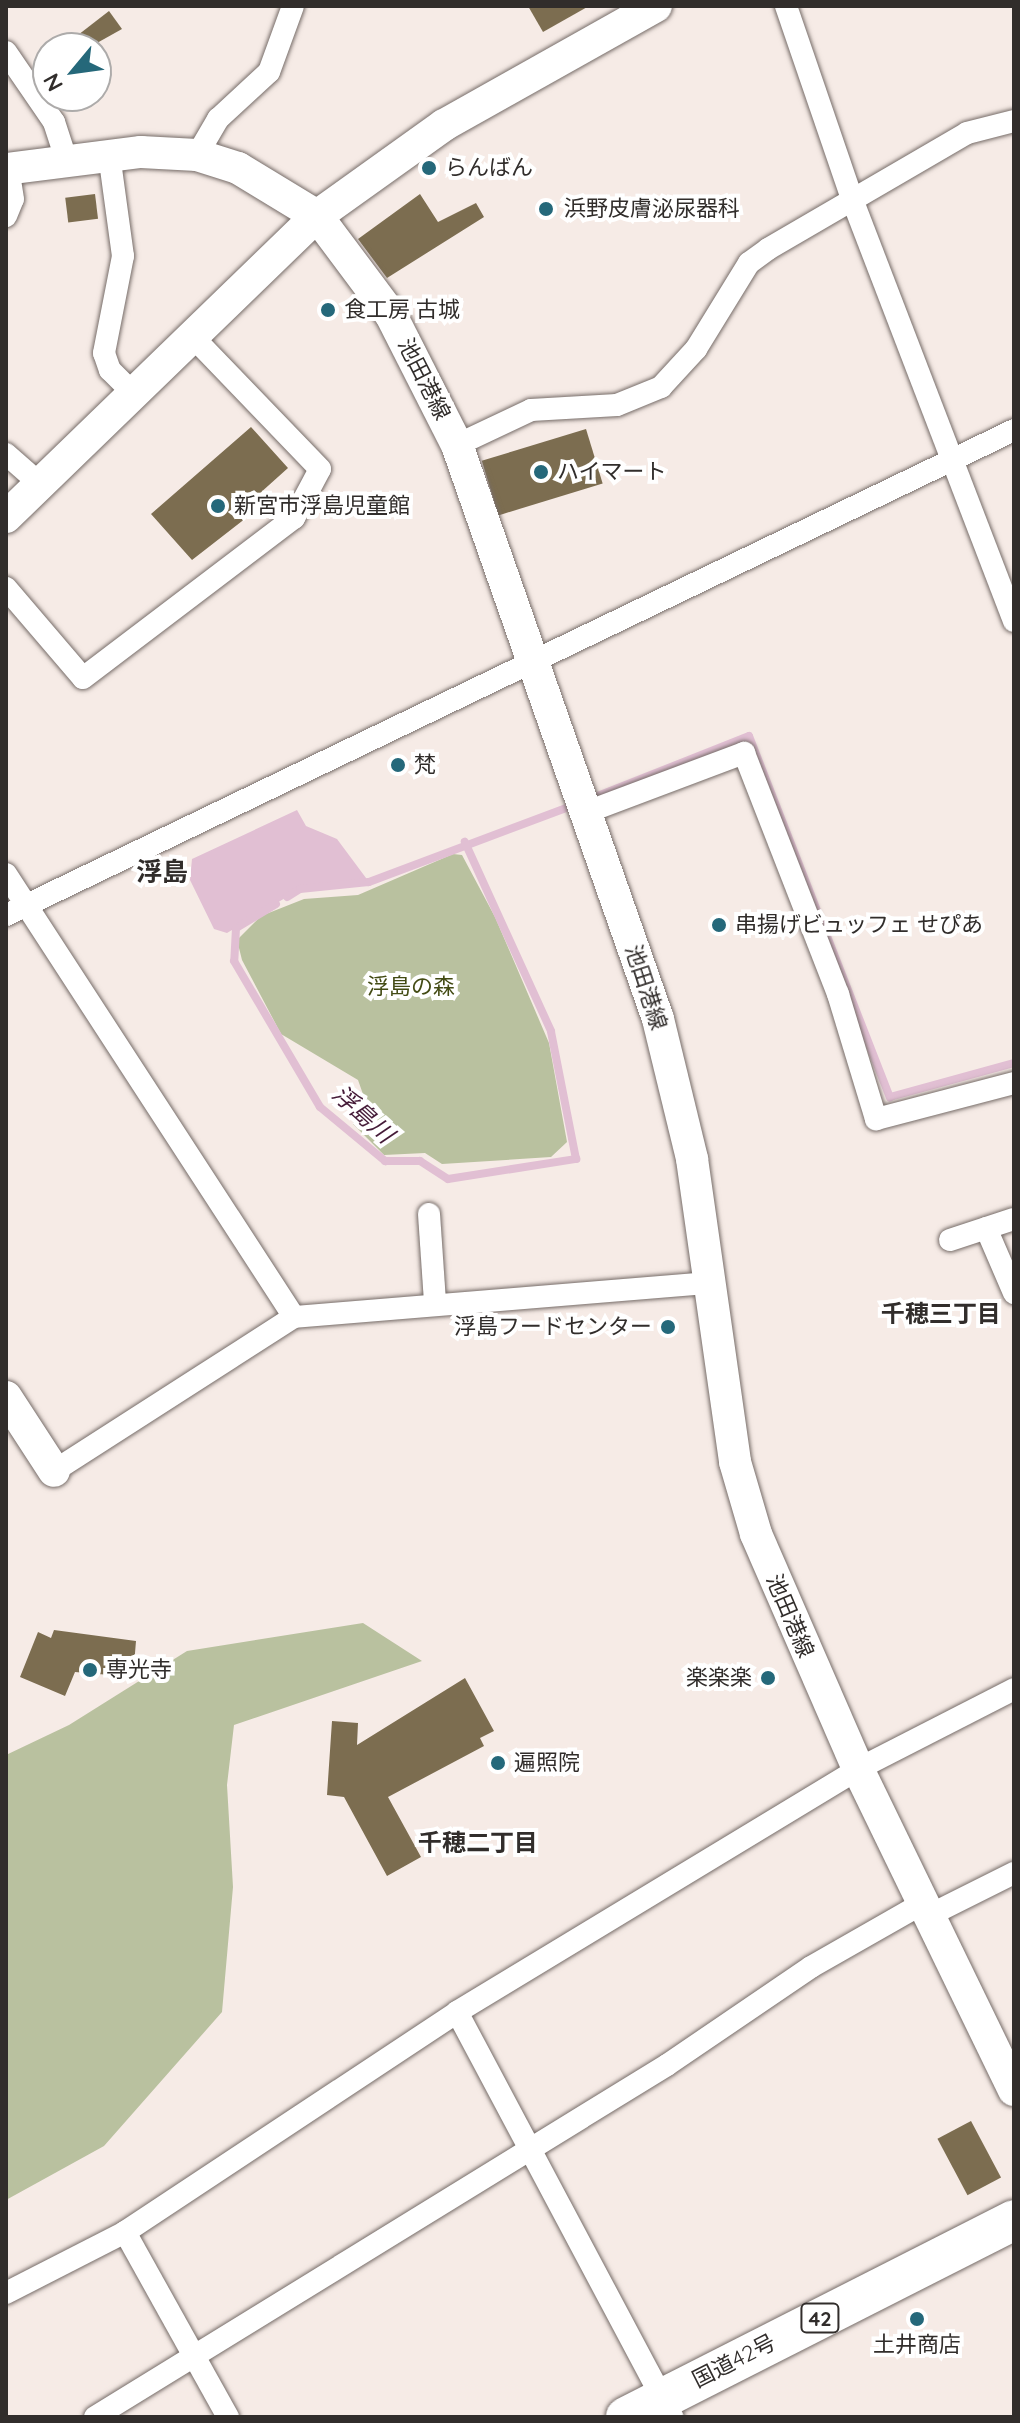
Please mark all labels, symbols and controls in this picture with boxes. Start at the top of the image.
north arrow [32,32,112,112]
text: N [37,69,69,97]
place label: らんばん [445,155,533,181]
marker: らんばん [420,159,438,177]
place label: 浜野皮膚泌尿器科 [564,196,740,222]
marker: 浜野皮膚泌尿器科 [535,198,557,220]
place label: 食工房 古城 [344,297,460,323]
marker: 食工房 古城 [319,301,337,319]
street label: 池田港線 [392,334,456,424]
place label: ハイマート [557,459,667,485]
marker: ハイマート [532,463,550,481]
place label: 新宮市浮島児童館 [234,493,410,519]
marker: 新宮市浮島児童館 [209,497,227,515]
place label: 梵 [414,752,436,778]
marker: 梵 [389,756,407,774]
district label: 浮島 [136,856,188,888]
place label: 串揚げビュッフェ せぴあ [735,912,983,938]
marker: 串揚げビュッフェ せぴあ [710,916,728,934]
street label: 池田港線 [620,941,672,1033]
park label: 浮島の森 [367,974,455,1000]
water label: 浮島川 [327,1079,399,1149]
district label: 千穂三丁目 [881,1300,1001,1328]
place label: 浮島フードセンター [454,1314,652,1340]
marker: 浮島フードセンター [659,1318,677,1336]
street label: 池田港線 [761,1570,819,1662]
place label: 専光寺 [106,1657,172,1683]
marker: 専光寺 [81,1661,99,1679]
place label: 楽楽楽 [686,1665,752,1691]
marker: 楽楽楽 [759,1669,777,1687]
place label: 遍照院 [514,1750,580,1776]
marker: 遍照院 [489,1754,507,1772]
district label: 千穂二丁目 [418,1829,538,1857]
road number: 42 [800,2302,840,2334]
marker: 土井商店 [908,2310,926,2328]
street label: 国道42号 [688,2329,780,2393]
place label: 土井商店 [873,2332,961,2358]

